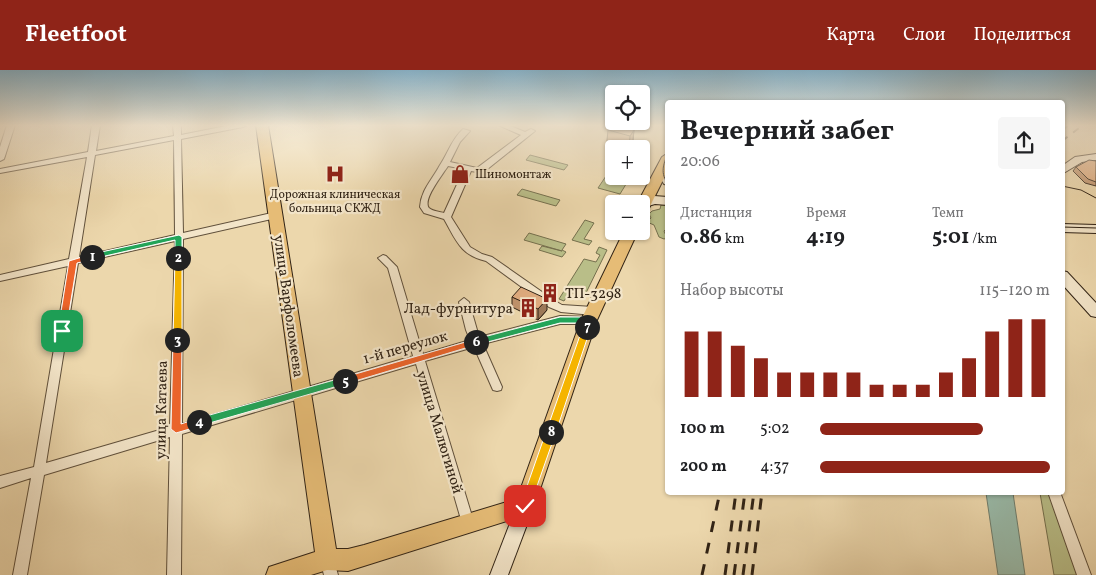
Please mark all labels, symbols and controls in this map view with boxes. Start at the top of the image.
text: Fleetfoot [25,18,127,52]
text: Карта [827,23,875,48]
text: Слои [903,23,945,48]
text: Поделиться [973,23,1071,48]
map controls [605,85,650,240]
button: locate [605,85,650,130]
text: Вечерний забег [680,112,894,151]
button: share [998,117,1050,169]
button: + [605,140,650,185]
text: 20:06 [680,151,720,173]
hospital icon: Дорожная клиническая больница СКЖД [324,163,346,185]
shop icon: Шиномонтаж [449,163,471,185]
place label: Шиномонтаж [475,167,552,183]
place label: Дорожная клиническая больница СКЖД [270,187,400,217]
button: − [605,195,650,240]
text: Дистанция [680,204,752,223]
text: Время [806,204,846,223]
text: Темп [932,204,964,223]
text: 0.86 [680,223,722,252]
text: 4:19 [806,223,845,252]
text: 5:01 [932,223,969,252]
text: km [722,230,745,249]
text: /km [969,230,997,249]
street label: улица Варфоломеева [267,234,308,379]
pin: 1 [80,244,104,270]
pin: 2 [166,246,190,270]
text: 1 [90,248,95,267]
text: 2 [175,249,182,268]
text: Набор высоты [680,280,784,302]
text: 115–120 m [979,280,1050,302]
building icon: ТП-3298 [539,282,561,304]
place label: ТП-3298 [565,284,621,305]
building icon: Лад-фурнитура [517,297,539,319]
place label: Лад-фурнитура [404,299,513,320]
pin [41,310,83,352]
pin: 7 [574,314,600,340]
icon: arrive [48,317,76,345]
text: 7 [584,318,591,337]
street label: 1-й переулок [361,326,450,371]
pin: 3 [164,328,190,352]
pin: 6 [464,330,488,354]
text: 3 [174,331,181,350]
text: 6 [473,333,480,352]
street label: улица Катаева [151,360,174,460]
pin: 5 [332,368,358,394]
street label: улица Малюгиной [410,368,467,497]
text: 5 [342,372,349,391]
pin: 4 [186,410,212,434]
text: 4 [195,413,204,432]
text: 100 m [680,418,725,440]
text: 5:02 [760,418,790,440]
pin: 8 [538,420,564,444]
text: 8 [548,423,555,442]
text: 200 m [680,456,727,478]
text: 4:37 [760,456,789,478]
pin [504,485,546,527]
icon: check [511,492,539,520]

